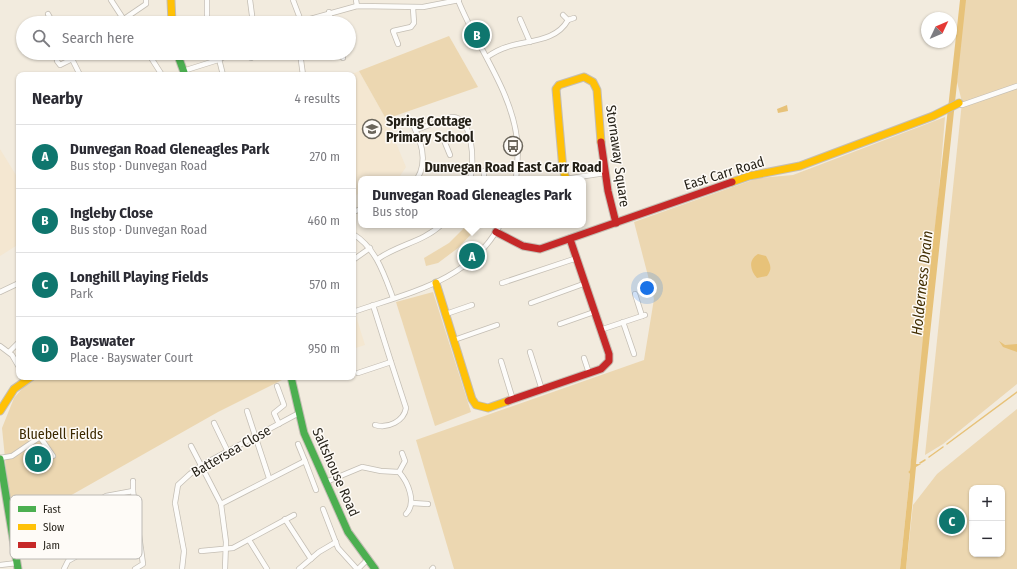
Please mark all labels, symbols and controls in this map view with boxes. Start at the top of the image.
north arrow [921,12,957,48]
search box [16,16,356,60]
pin: B [464,20,490,50]
icon: search [30,27,52,49]
text: Search here [62,29,134,47]
text: Nearby [32,88,83,109]
text: 4 results [294,91,340,106]
street label: Stornaway Square [602,104,633,208]
place label: Spring Cottage Primary School [386,113,474,146]
school or university icon: Spring Cottage Primary School [361,118,383,140]
bus stop icon: Dunvegan Road East Carr Road [502,135,524,157]
text: Dunvegan Road Gleneagles Park [70,140,269,158]
text: A [41,149,49,164]
text: 270 m [309,149,340,164]
street label: East Carr Road [682,153,766,194]
text: Bus stop · Dunvegan Road [70,158,207,173]
place label: Dunvegan Road East Carr Road [424,159,602,176]
popup [358,176,586,228]
text: Dunvegan Road Gleneagles Park [372,186,572,204]
text: Ingleby Close [70,204,153,222]
text: Bus stop [372,204,418,219]
text: B [41,213,49,228]
text: 460 m [307,213,340,228]
text: Bus stop · Dunvegan Road [70,222,207,237]
water label: Holderness Drain [908,230,936,336]
pin: A [459,241,485,271]
text: Longhill Playing Fields [70,268,208,286]
text: C [42,277,48,292]
text: 570 m [309,277,340,292]
your location [637,278,657,298]
text: Park [70,286,93,301]
text: Bayswater [70,332,135,350]
text: D [41,341,49,356]
text: 950 m [308,341,340,356]
text: Place · Bayswater Court [70,350,193,365]
street label: Battersea Close [189,422,274,481]
street label: Saltshouse Road [308,425,363,519]
park label: Bluebell Fields [19,426,103,443]
pin: D [25,444,51,474]
map controls [969,485,1005,557]
button: + [969,485,1005,521]
legend [10,495,142,559]
text: Fast [43,503,61,516]
pin: C [939,506,965,536]
text: Slow [43,521,64,534]
button: − [969,521,1005,557]
text: Jam [43,539,60,552]

